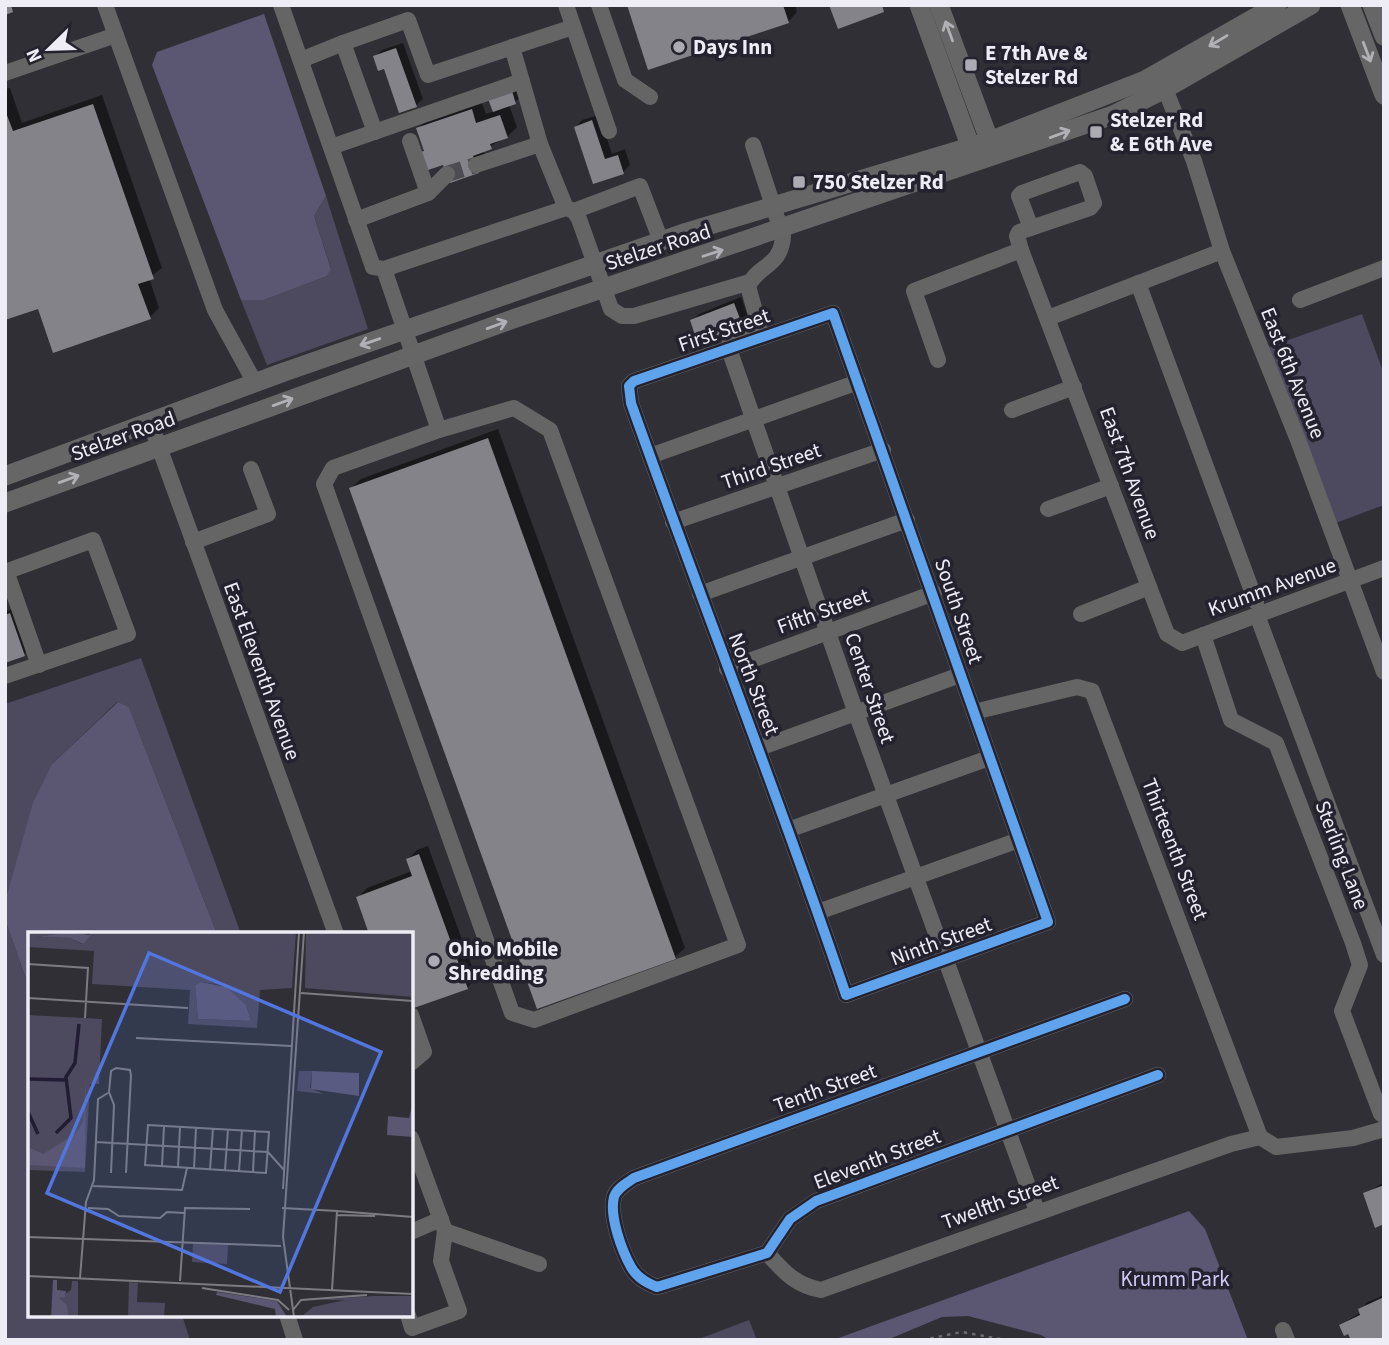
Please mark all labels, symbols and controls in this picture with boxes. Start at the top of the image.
north arrow [14,14,84,84]
one-way arrow [942,21,954,43]
place label: Days Inn [693,32,772,62]
one-way arrow [1209,34,1229,48]
place label: E 7th Ave & Stelzer Rd [985,38,1088,92]
marker: Days Inn [671,39,687,55]
one-way arrow [1362,40,1375,62]
text: N [20,44,50,66]
marker: E 7th Ave & Stelzer Rd [963,57,979,73]
place label: Stelzer Rd & E 6th Ave [1110,105,1213,159]
marker: Stelzer Rd & E 6th Ave [1088,124,1104,140]
one-way arrow [1048,127,1070,139]
place label: 750 Stelzer Rd [813,167,944,197]
marker: 750 Stelzer Rd [791,174,807,190]
street label: Stelzer Road [602,216,714,278]
one-way arrow [702,245,724,258]
street label: First Street [674,300,774,360]
street label: East 6th Avenue [1253,303,1333,443]
one-way arrow [486,318,508,330]
one-way arrow [360,336,382,349]
one-way arrow [272,395,294,407]
street label: East 7th Avenue [1092,402,1168,544]
street label: Stelzer Road [67,403,179,469]
street label: Third Street [717,435,825,497]
one-way arrow [58,472,80,485]
street label: Krumm Avenue [1204,550,1340,624]
street label: South Street [927,554,991,668]
street label: East Eleventh Avenue [216,578,308,764]
street label: Fifth Street [773,580,873,642]
street label: North Street [721,628,787,740]
street label: Center Street [837,629,903,747]
street label: Thirteenth Street [1134,774,1216,924]
street label: Sterling Lane [1307,796,1377,914]
street label: Ninth Street [886,909,996,973]
inset map [28,932,413,1317]
place label: Ohio Mobile Shredding [448,934,558,988]
marker: Ohio Mobile Shredding [426,953,442,969]
street label: Tenth Street [770,1056,880,1120]
street label: Eleventh Street [809,1121,945,1197]
street label: Twelfth Street [938,1167,1062,1237]
park label: Krumm Park [1120,1264,1230,1294]

